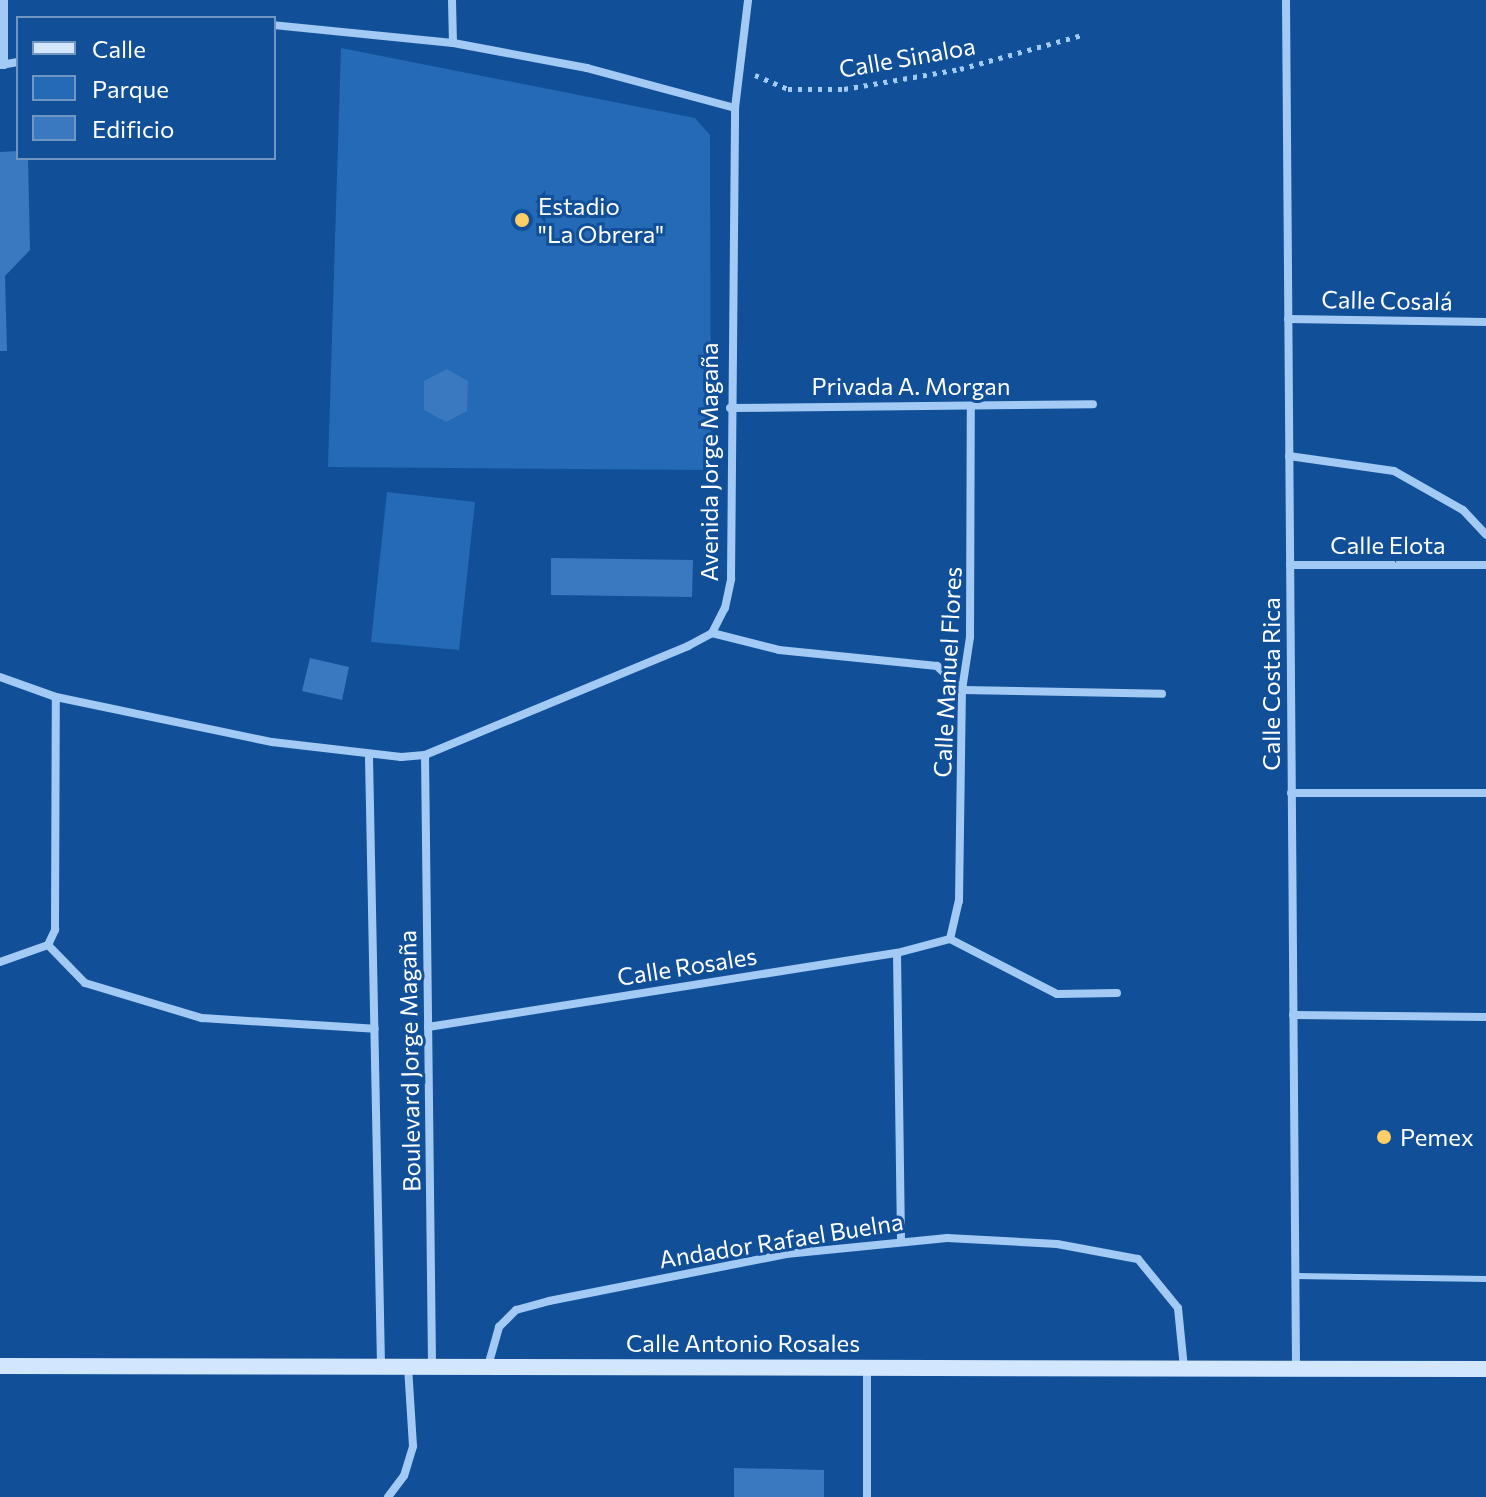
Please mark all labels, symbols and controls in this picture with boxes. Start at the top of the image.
legend [16,16,276,160]
street label: Calle Sinaloa [837,31,977,83]
text: Calle [92,34,146,63]
text: Parque [92,74,169,103]
text: Edificio [92,114,174,143]
place label: Estadio "La Obrera" [538,192,664,248]
marker: Estadio "La Obrera" [513,211,531,229]
street label: Calle Cosalá [1321,284,1453,316]
street label: Avenida Jorge Magaña [695,342,723,582]
street label: Privada A. Morgan [811,372,1011,400]
street label: Calle Elota [1330,531,1446,559]
street label: Calle Manuel Flores [927,566,967,778]
street label: Calle Costa Rica [1257,597,1285,771]
street label: Boulevard Jorge Magaña [392,930,426,1192]
street label: Calle Rosales [615,941,759,991]
place label: Pemex [1400,1123,1474,1151]
marker: Pemex [1375,1128,1393,1146]
street label: Andador Rafael Buelna [657,1206,905,1274]
street label: Calle Antonio Rosales [626,1329,860,1357]

